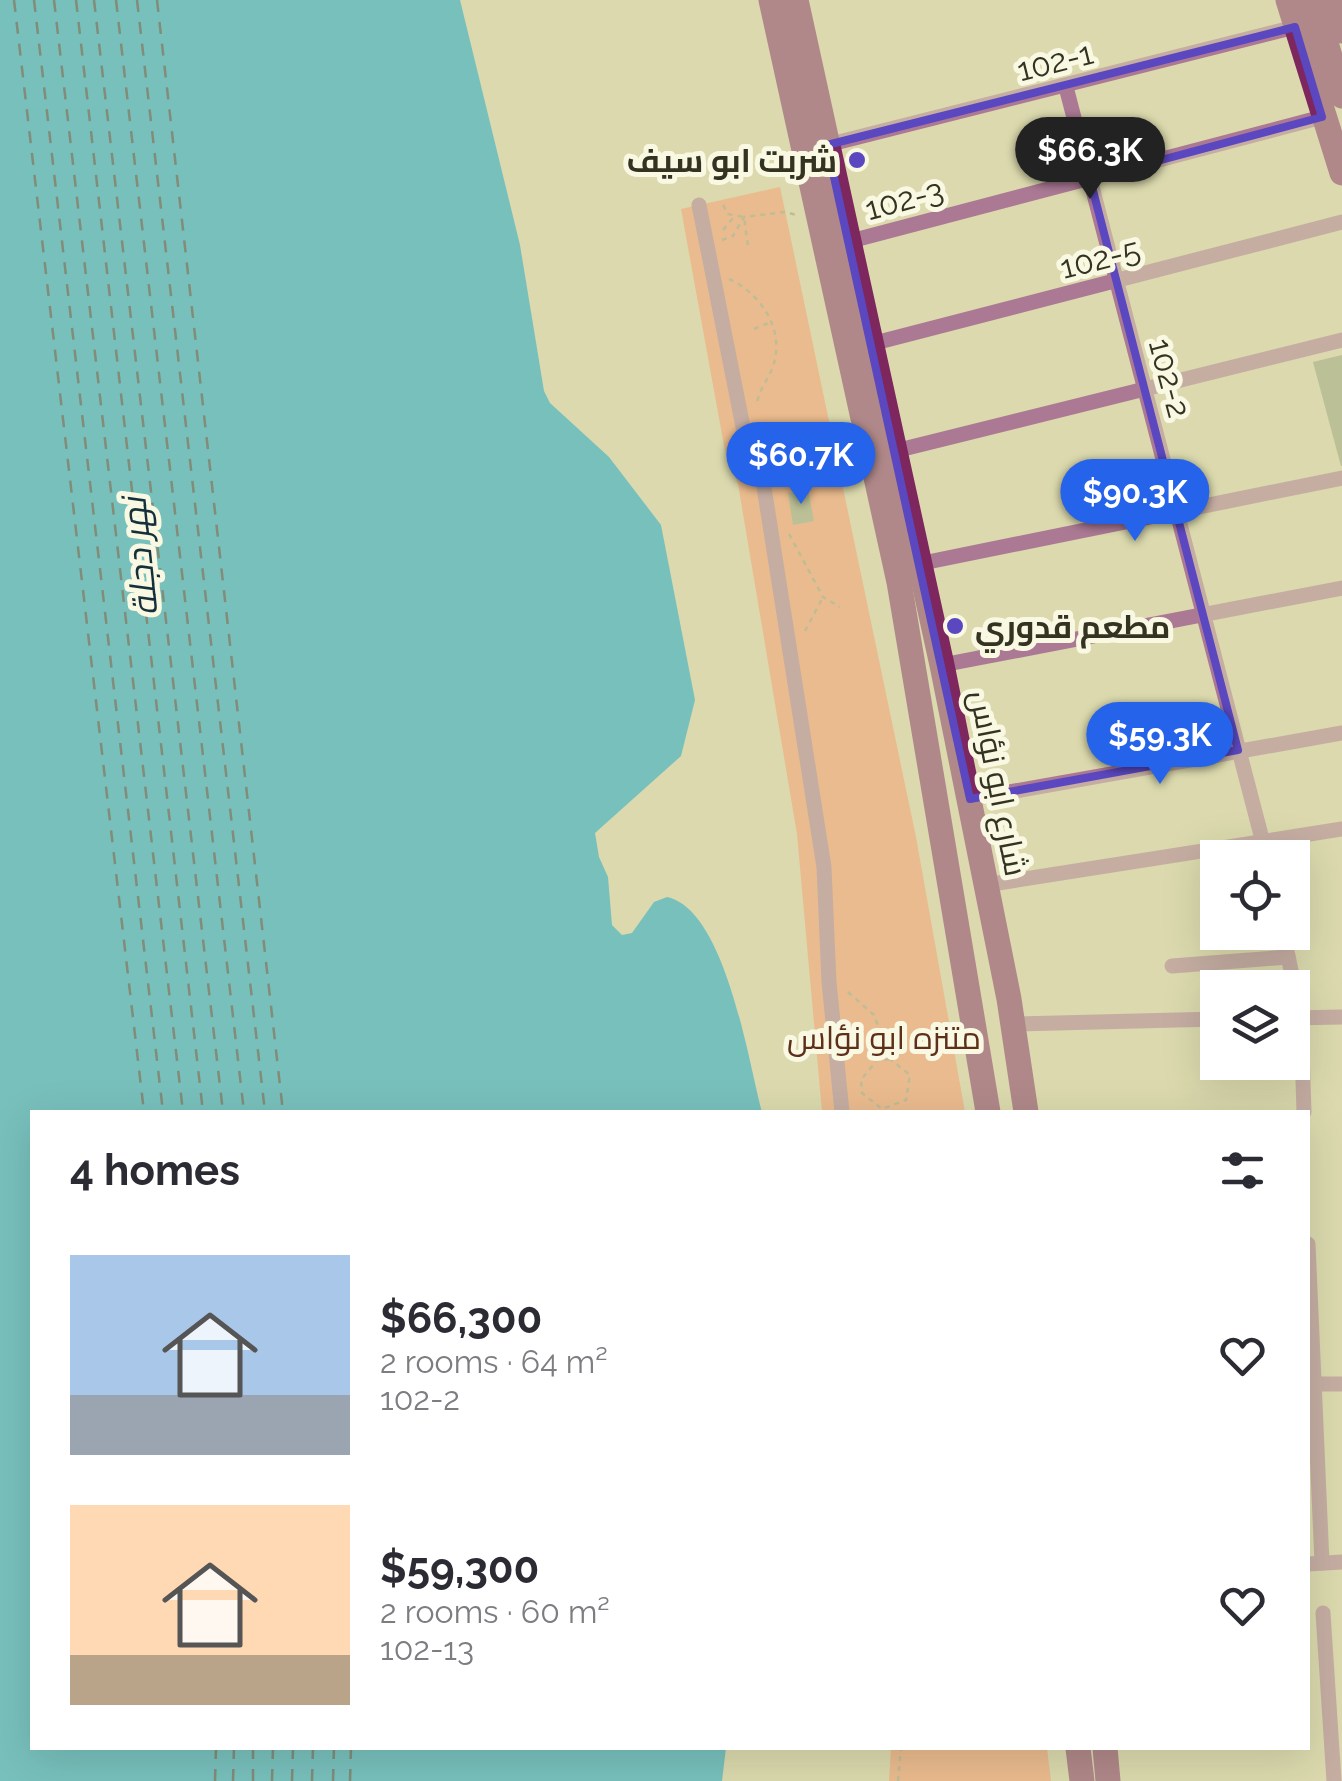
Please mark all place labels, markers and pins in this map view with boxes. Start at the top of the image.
pin: $66.3K [1009,117,1171,202]
place label: شربت ابو سيف [626,142,837,180]
marker: شربت ابو سيف [846,149,868,171]
pin: $60.7K [720,422,882,507]
pin: $90.3K [1054,459,1216,544]
place label: مطعم قدوري [975,608,1171,653]
marker: مطعم قدوري [944,615,966,637]
pin: $59.3K [1079,702,1241,787]

